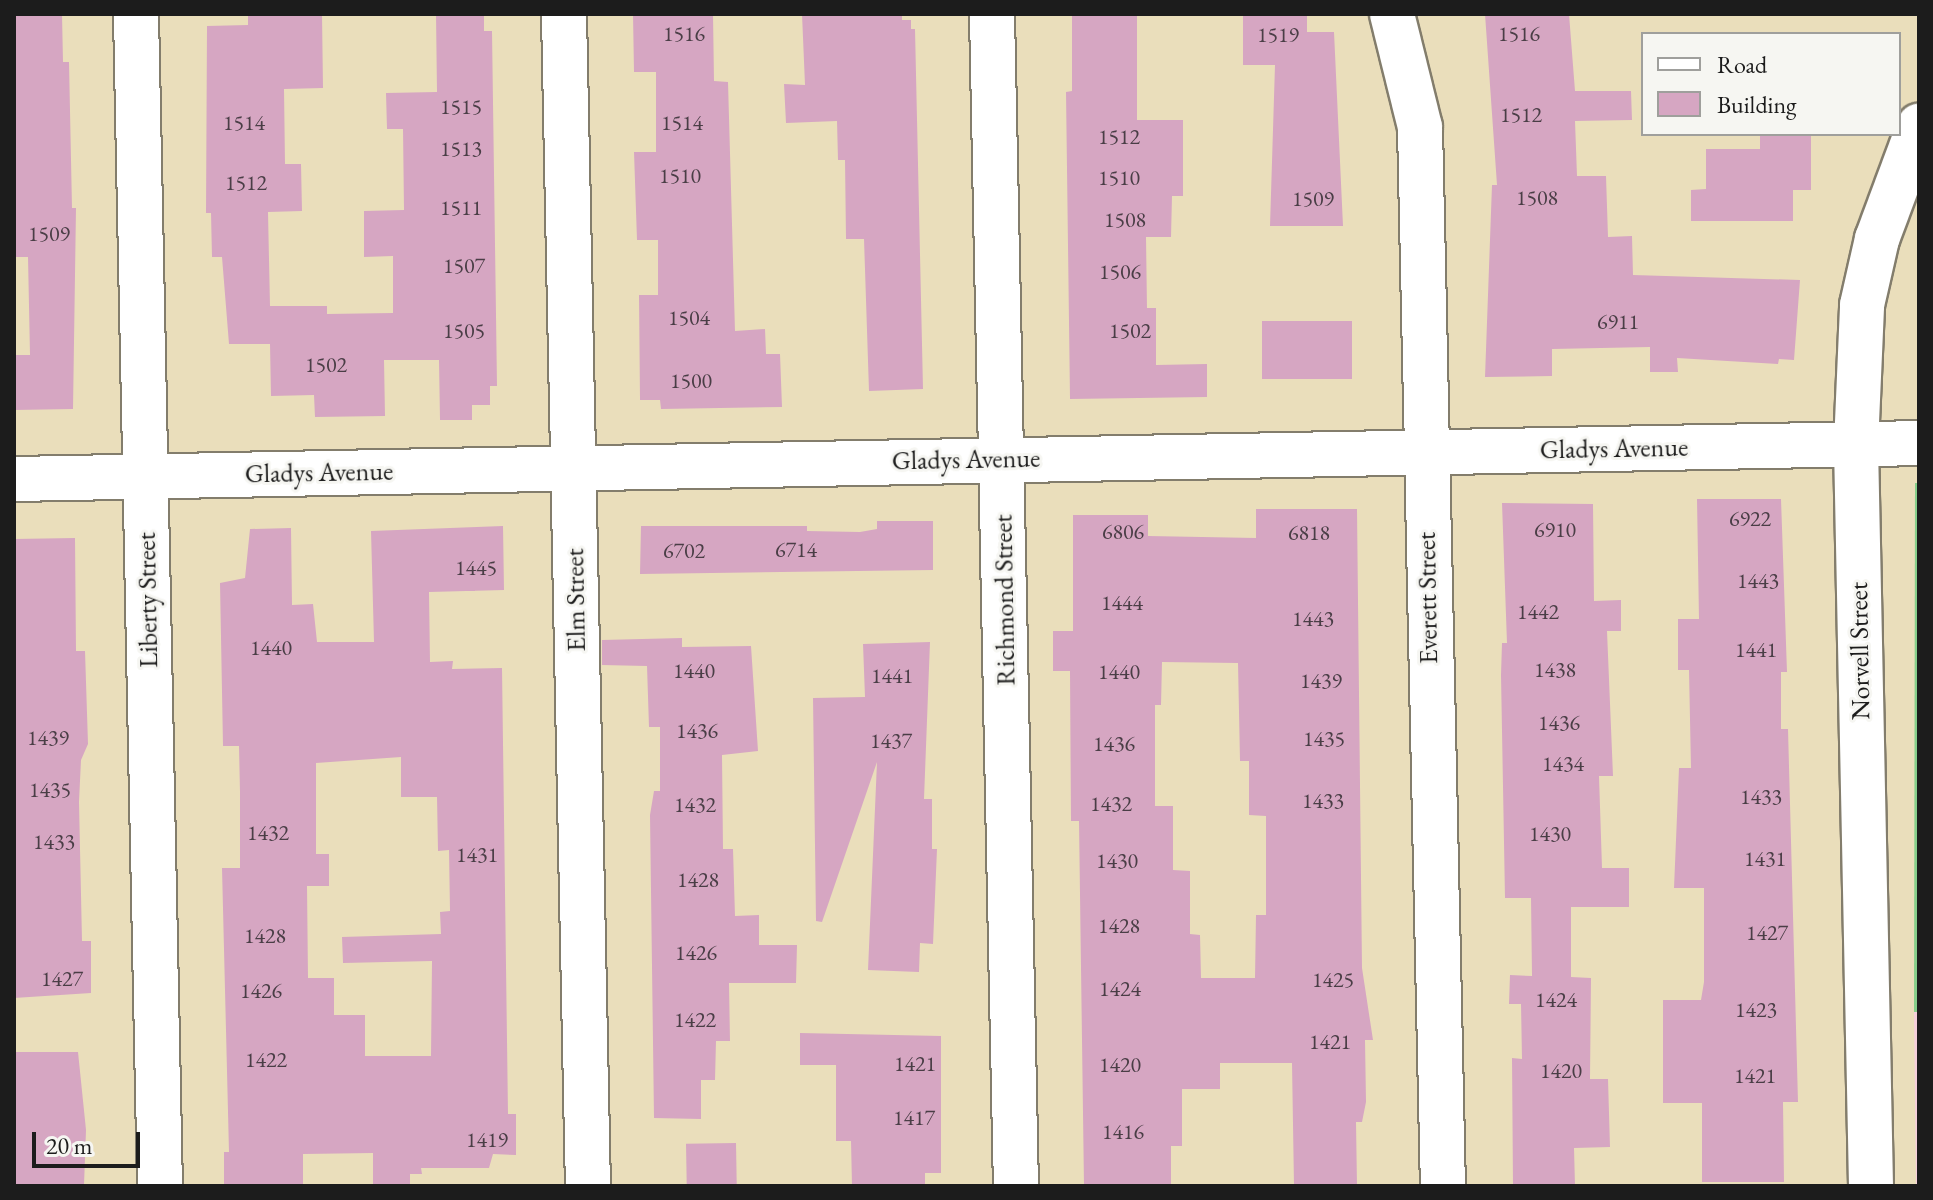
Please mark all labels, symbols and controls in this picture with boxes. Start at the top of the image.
house number: 1516 [663,21,705,47]
house number: 1516 [1498,21,1540,47]
house number: 1519 [1257,22,1299,48]
legend [1641,32,1901,136]
text: Road [1717,49,1767,80]
text: Building [1717,89,1797,120]
house number: 1515 [440,94,482,120]
house number: 1512 [1500,102,1542,128]
house number: 1514 [223,110,265,136]
house number: 1514 [661,110,703,136]
house number: 1512 [1098,124,1140,150]
house number: 1513 [440,136,482,162]
house number: 1510 [659,163,701,189]
house number: 1510 [1098,165,1140,191]
house number: 1512 [225,170,267,196]
house number: 1508 [1516,185,1558,211]
house number: 1509 [1292,186,1334,212]
house number: 1511 [440,195,482,221]
house number: 1508 [1104,207,1146,233]
house number: 1509 [28,221,70,247]
house number: 1507 [443,253,485,279]
house number: 1506 [1099,259,1141,285]
house number: 1504 [668,305,710,331]
house number: 6911 [1597,309,1639,335]
house number: 1505 [443,318,485,344]
house number: 1502 [1109,318,1151,344]
house number: 1502 [305,352,347,378]
house number: 1500 [670,368,712,394]
street label: Gladys Avenue [1540,432,1688,466]
street label: Gladys Avenue [892,443,1040,477]
street label: Gladys Avenue [245,456,393,490]
house number: 6922 [1729,506,1771,532]
street label: Richmond Street [988,514,1022,686]
house number: 6910 [1534,517,1576,543]
house number: 6806 [1102,519,1144,545]
house number: 6818 [1288,520,1330,546]
street label: Liberty Street [131,532,165,668]
street label: Everett Street [1411,532,1445,664]
house number: 6714 [775,537,817,563]
house number: 6702 [663,538,705,564]
street label: Elm Street [559,548,593,652]
house number: 1445 [455,555,497,581]
house number: 1443 [1737,568,1779,594]
street label: Norvell Street [1843,582,1877,720]
house number: 1444 [1101,590,1143,616]
house number: 1442 [1517,599,1559,625]
house number: 1443 [1292,606,1334,632]
house number: 1440 [250,635,292,661]
house number: 1441 [1735,637,1777,663]
house number: 1438 [1534,657,1576,683]
house number: 1440 [673,658,715,684]
house number: 1440 [1098,659,1140,685]
house number: 1441 [871,663,913,689]
house number: 1439 [1300,668,1342,694]
house number: 1436 [1538,710,1580,736]
house number: 1436 [676,718,718,744]
house number: 1439 [27,725,69,751]
house number: 1435 [1303,726,1345,752]
house number: 1437 [870,728,912,754]
house number: 1436 [1093,731,1135,757]
house number: 1434 [1542,751,1584,777]
house number: 1435 [29,777,71,803]
house number: 1433 [1740,784,1782,810]
house number: 1433 [1302,788,1344,814]
house number: 1432 [1090,791,1132,817]
house number: 1432 [674,792,716,818]
house number: 1432 [247,820,289,846]
house number: 1430 [1529,821,1571,847]
house number: 1433 [33,829,75,855]
house number: 1431 [456,842,498,868]
house number: 1431 [1744,846,1786,872]
house number: 1430 [1096,848,1138,874]
house number: 1428 [677,867,719,893]
house number: 1428 [1098,913,1140,939]
house number: 1427 [1746,920,1788,946]
house number: 1428 [244,923,286,949]
house number: 1426 [675,940,717,966]
house number: 1427 [41,966,83,992]
house number: 1425 [1312,967,1354,993]
house number: 1424 [1099,976,1141,1002]
house number: 1426 [240,978,282,1004]
house number: 1424 [1535,987,1577,1013]
house number: 1423 [1735,997,1777,1023]
house number: 1422 [674,1007,716,1033]
house number: 1421 [1309,1029,1351,1055]
house number: 1422 [245,1047,287,1073]
house number: 1421 [894,1051,936,1077]
house number: 1420 [1099,1052,1141,1078]
house number: 1420 [1540,1058,1582,1084]
house number: 1421 [1734,1063,1776,1089]
house number: 1417 [893,1105,935,1131]
scale bar [36,1116,144,1166]
house number: 1416 [1102,1119,1144,1145]
house number: 1419 [466,1127,508,1153]
text: 20 m [46,1130,93,1161]

